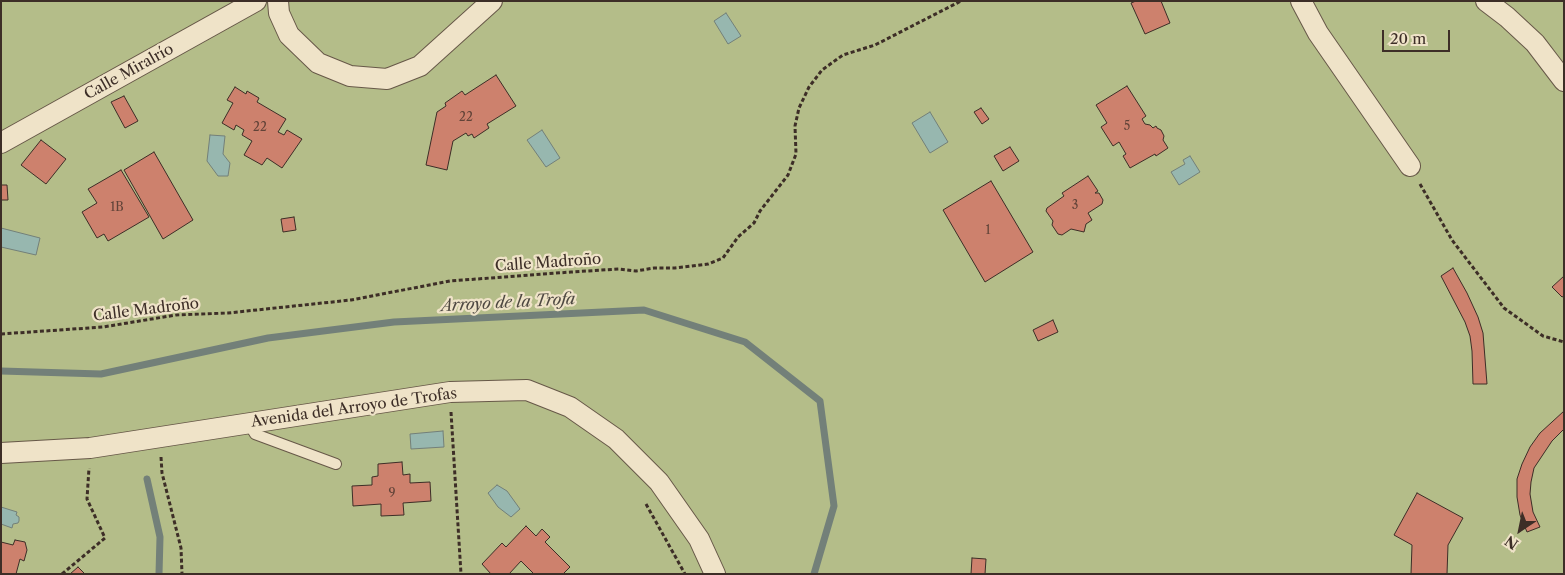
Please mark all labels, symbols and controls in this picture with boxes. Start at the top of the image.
scale bar [1385,20,1452,52]
text: 20 m [1390,29,1426,48]
street label: Calle Miralrío [81,40,177,104]
house number: 22 [459,111,473,125]
house number: 5 [1124,120,1130,134]
house number: 22 [253,121,267,135]
house number: 3 [1072,199,1078,213]
house number: 1B [110,201,124,215]
house number: 1 [985,224,991,238]
street label: Calle Madroño [494,250,602,276]
water label: Arroyo de la Trofa [440,290,576,316]
street label: Calle Madroño [92,295,200,325]
street label: Avenida del Arroyo de Trofas [250,385,458,431]
house number: 9 [388,487,396,501]
north arrow [1495,505,1545,555]
text: N [1502,532,1522,553]

